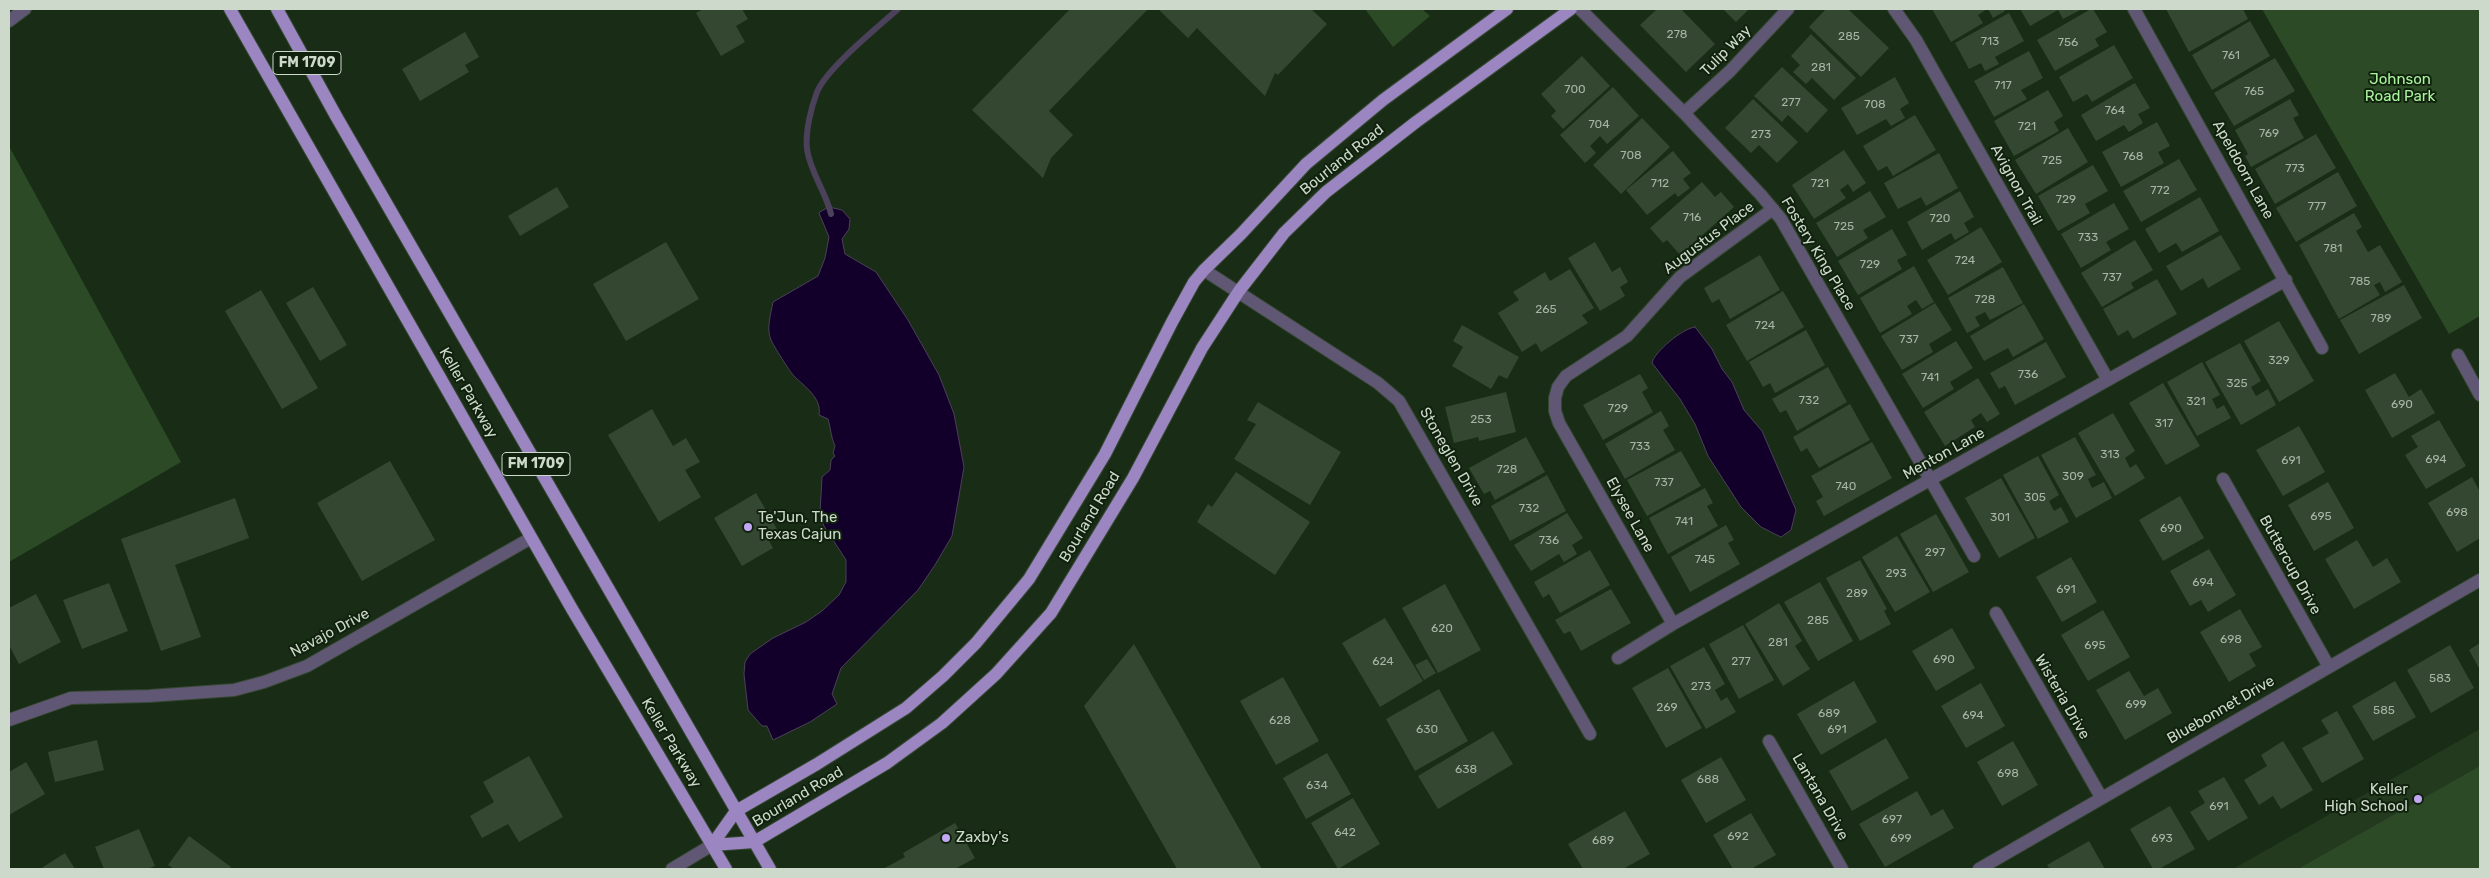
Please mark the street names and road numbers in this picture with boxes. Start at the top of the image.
street label: Tulip Way [1697,22,1755,80]
road number: FM 1709 [273,52,341,74]
street label: Apeldoorn Lane [2208,118,2278,222]
street label: Bourland Road [1296,121,1388,199]
street label: Avignon Trail [1986,141,2046,229]
street label: Fostery King Place [1777,194,1859,314]
street label: Augustus Place [1660,198,1758,278]
street label: Keller Parkway [435,345,501,441]
street label: Stoneglen Drive [1415,404,1487,510]
street label: Menton Lane [1900,424,1988,484]
road number: FM 1709 [502,452,570,476]
street label: Bourland Road [1056,468,1124,566]
street label: Elysee Lane [1602,474,1658,556]
street label: Buttercup Drive [2255,512,2325,618]
street label: Navajo Drive [287,605,373,661]
street label: Wisteria Drive [2030,651,2094,743]
street label: Bluebonnet Drive [2164,672,2278,748]
street label: Keller Parkway [637,695,705,791]
street label: Lantana Drive [1788,751,1852,843]
street label: Bourland Road [749,763,847,831]

